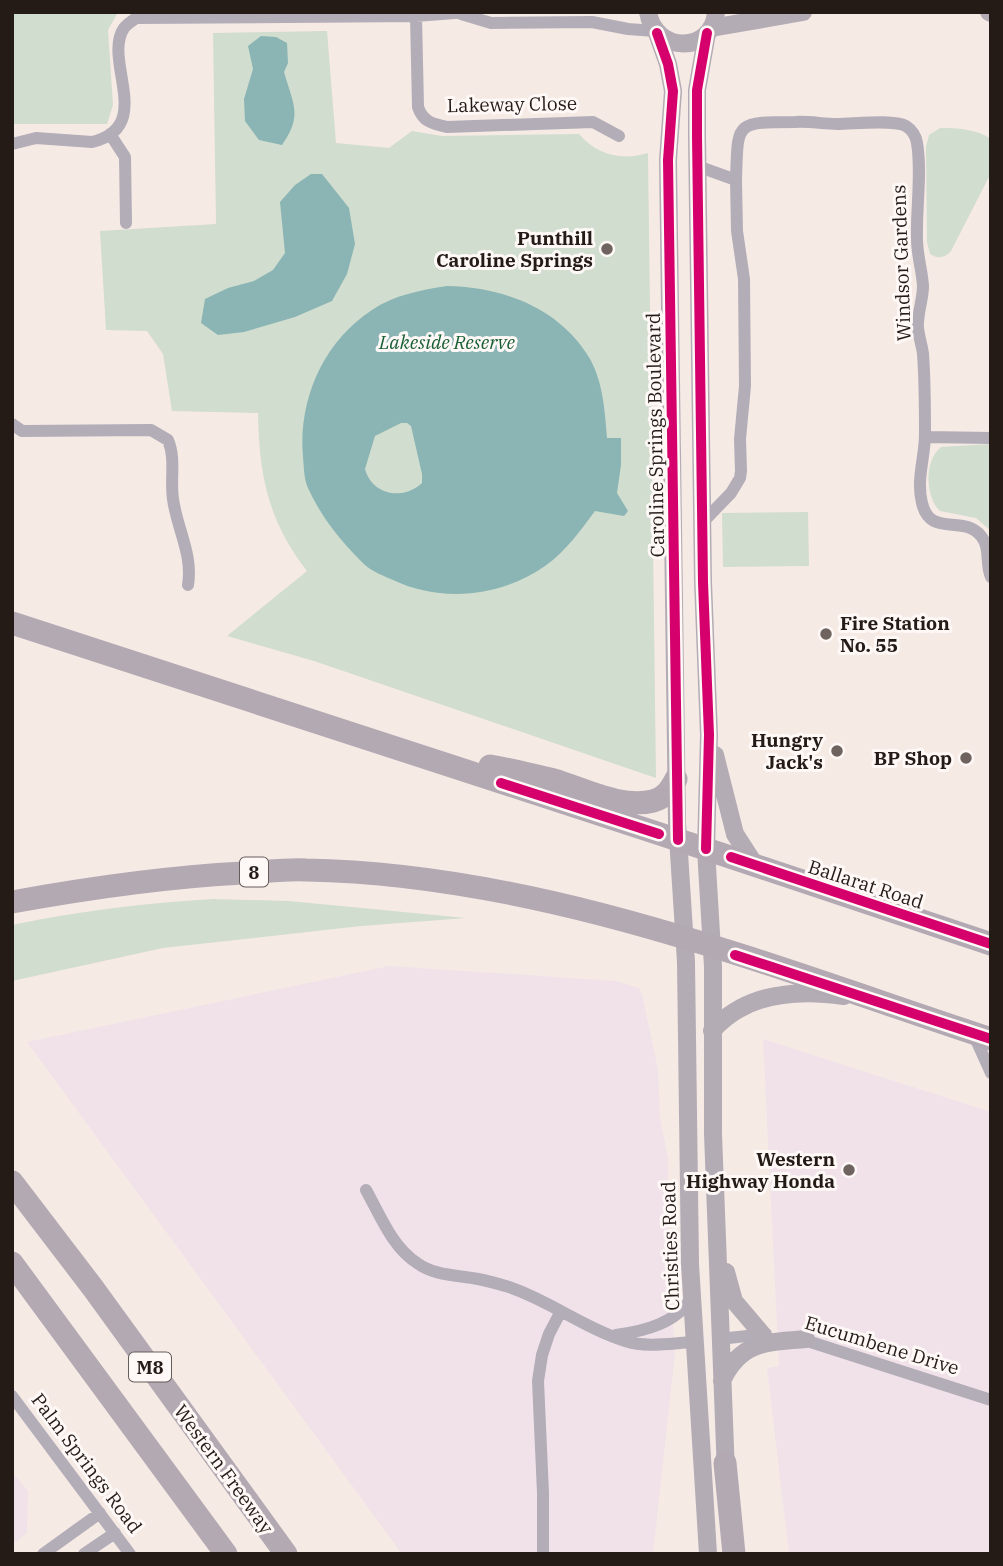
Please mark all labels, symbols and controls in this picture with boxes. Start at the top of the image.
street label: Lakeway Close [447,91,577,117]
street label: Windsor Gardens [886,184,916,342]
place label: Punthill Caroline Springs [436,226,593,272]
marker: Punthill Caroline Springs [599,241,615,257]
street label: Caroline Springs Boulevard [641,312,669,558]
park label: Lakeside Reserve [378,330,515,354]
place label: Fire Station No. 55 [840,611,950,657]
marker: Fire Station No. 55 [818,626,834,642]
place label: Hungry Jack's [751,728,823,774]
marker: Hungry Jack's [829,743,845,759]
place label: BP Shop [874,746,952,770]
marker: BP Shop [958,750,974,766]
street label: Ballarat Road [805,854,927,914]
road number: 8 [240,858,268,886]
place label: Western Highway Honda [686,1147,835,1193]
marker: Western Highway Honda [841,1162,857,1178]
street label: Christies Road [656,1181,684,1311]
street label: Eucumbene Drive [802,1310,962,1380]
road number: M8 [129,1352,171,1382]
street label: Palm Springs Road [27,1388,147,1538]
street label: Western Freeway [169,1400,279,1539]

